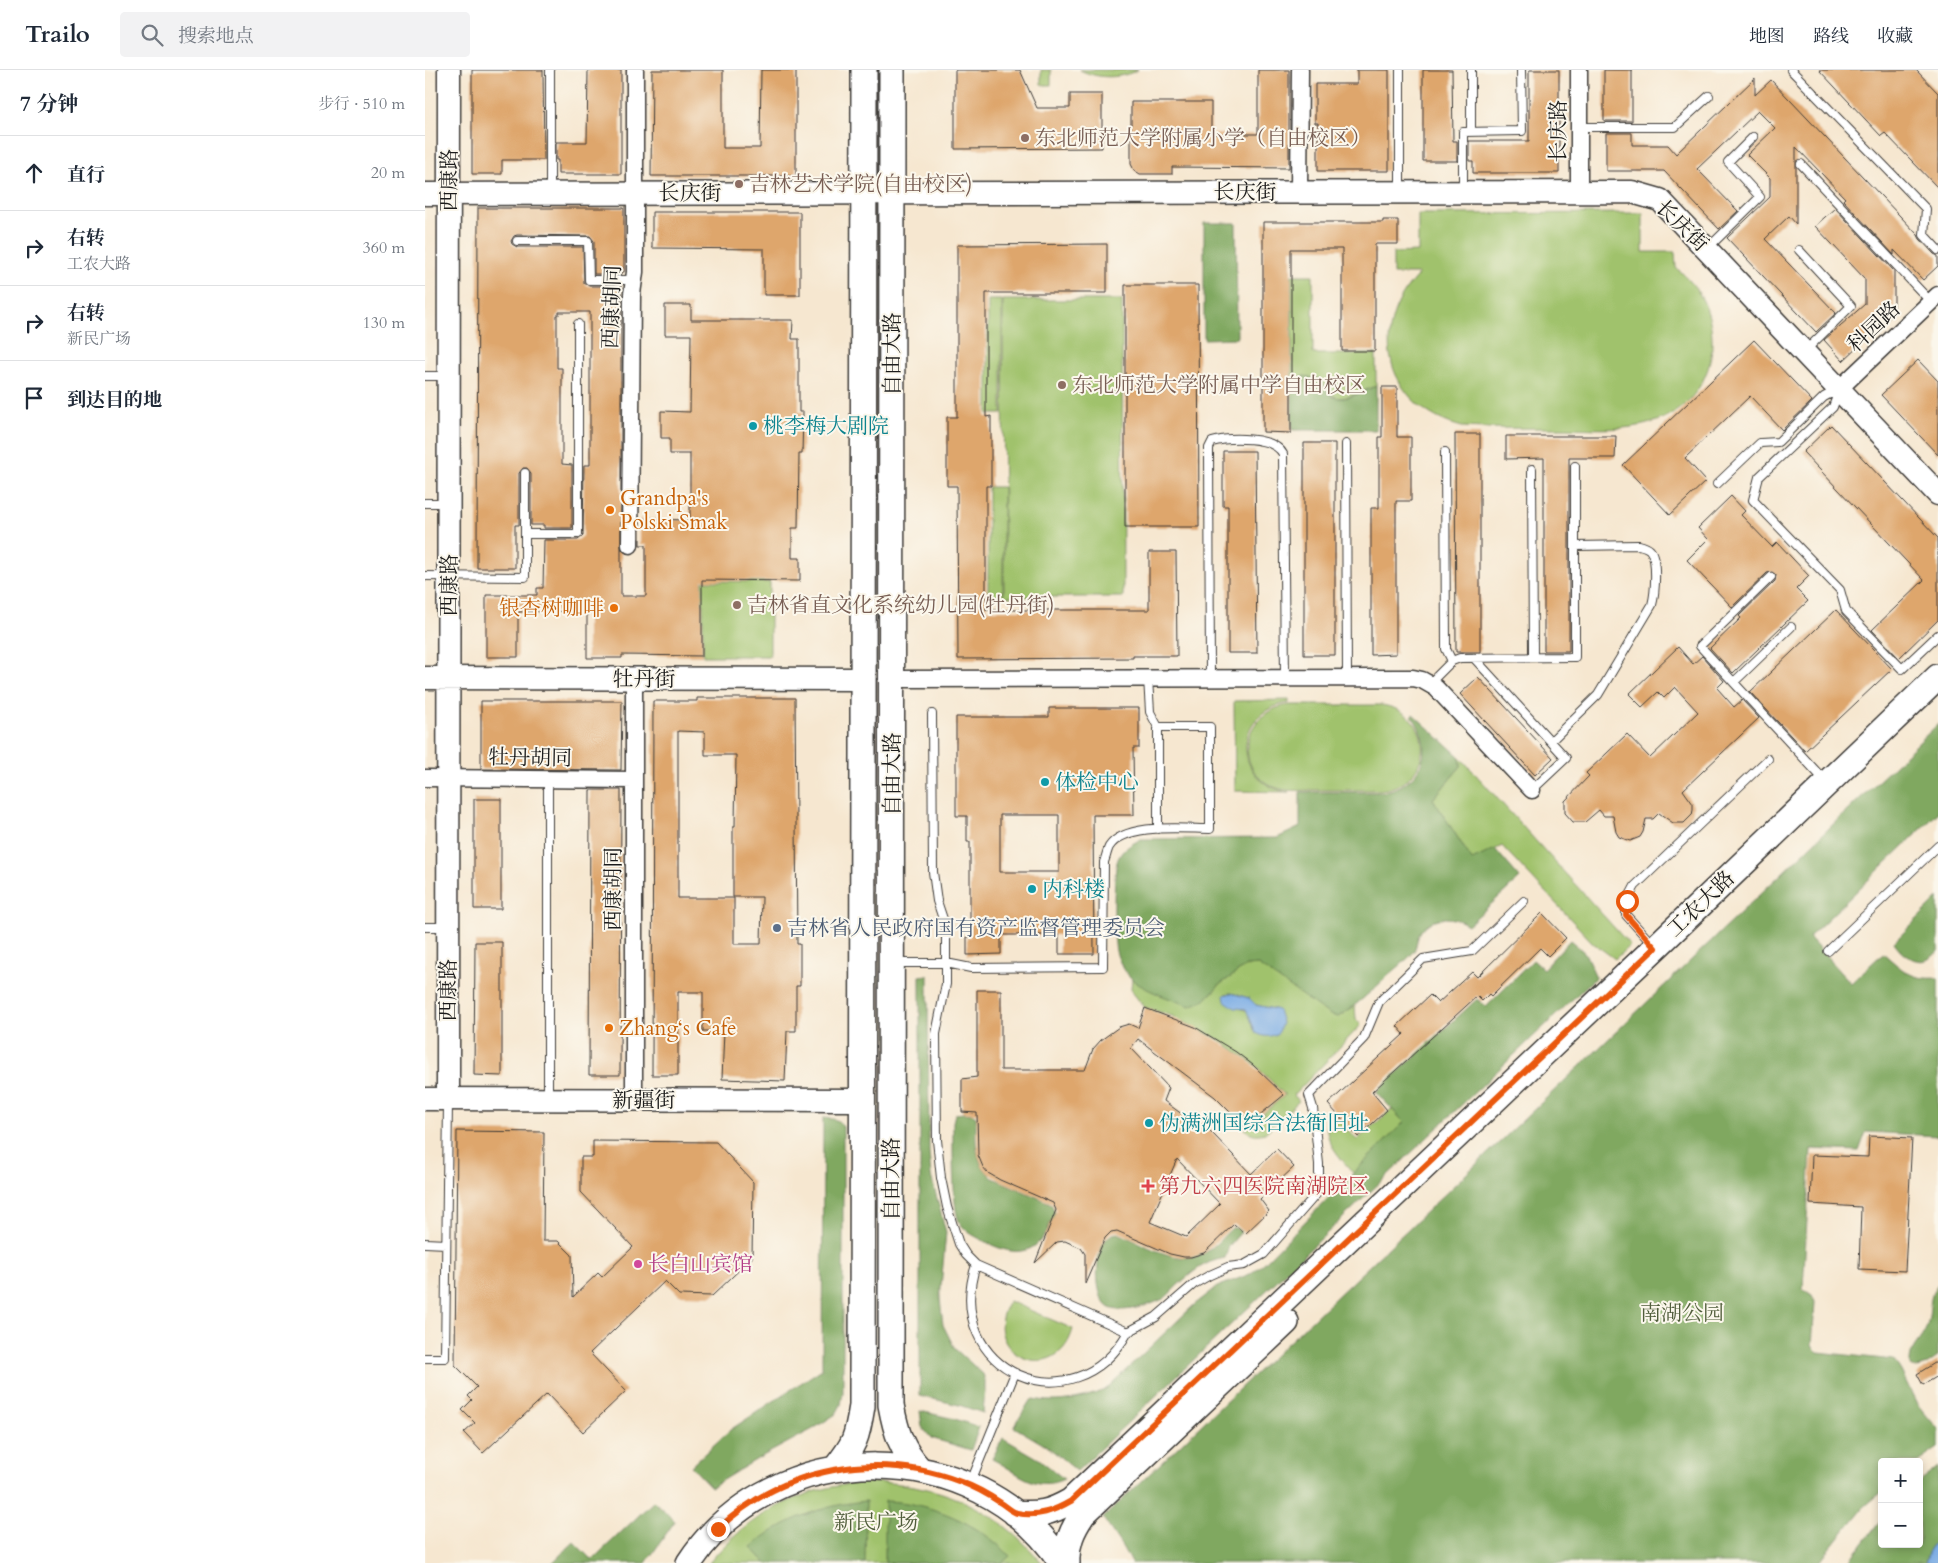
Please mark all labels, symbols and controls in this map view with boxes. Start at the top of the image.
search box [120,12,470,57]
text: Trailo [25,18,90,51]
icon: search [138,21,166,49]
text: 搜索地点 [178,23,254,49]
text: 地图 [1749,24,1785,49]
text: 路线 [1813,24,1849,49]
text: 收藏 [1877,24,1913,49]
text: 7 分钟 [20,90,78,119]
text: 步行 · 510 m [318,93,405,115]
street label: 长庆路 [1544,100,1573,163]
place label: 东北师范大学附属小学（自由校区） [1035,124,1371,153]
marker: 东北师范大学附属小学（自由校区） [1019,132,1031,144]
street label: 西康路 [435,149,464,212]
icon: ahead [20,159,48,187]
text: 直行 [67,162,105,188]
text: 20 m [371,162,405,184]
place label: 吉林艺术学院(自由校区) [749,170,972,199]
marker: 吉林艺术学院(自由校区) [733,178,745,190]
street label: 长庆街 [1214,178,1277,207]
street label: 长庆街 [659,179,722,208]
street label: 长庆街 [1649,194,1715,258]
text: 右转 [67,225,105,251]
icon: right [20,234,48,262]
text: 360 m [363,237,405,259]
text: 工农大路 [67,253,131,275]
street label: 西康胡同 [596,265,628,349]
street label: 科园路 [1841,295,1907,359]
text: 右转 [67,300,105,326]
icon: right [20,309,48,337]
text: 130 m [363,312,405,334]
street label: 自由大路 [878,312,907,396]
text: 新民广场 [67,328,131,350]
place label: 东北师范大学附属中学自由校区 [1072,371,1366,400]
marker: 东北师范大学附属中学自由校区 [1056,379,1068,391]
icon: arrive [20,384,48,412]
text: 到达目的地 [67,387,162,413]
place label: 桃李梅大剧院 [763,412,889,441]
marker: 桃李梅大剧院 [747,420,759,432]
place label: Grandpa's Polski Smak [620,484,728,537]
marker: Grandpa's Polski Smak [604,504,616,516]
street label: 西康路 [435,554,464,617]
place label: 吉林省直文化系统幼儿园(牡丹街) [747,591,1054,620]
place label: 银杏树咖啡 [499,594,604,623]
marker: 吉林省直文化系统幼儿园(牡丹街) [731,599,743,611]
marker: 银杏树咖啡 [608,602,620,614]
street label: 牡丹街 [613,665,676,694]
street label: 自由大路 [878,732,907,816]
street label: 牡丹胡同 [488,743,572,773]
place label: 体检中心 [1055,768,1139,797]
marker: 体检中心 [1039,776,1051,788]
street label: 西康胡同 [599,847,628,931]
street label: 工农大路 [1661,864,1741,944]
place label: 内科楼 [1042,875,1105,904]
marker: 内科楼 [1026,883,1038,895]
route start [1616,890,1639,913]
place label: 吉林省人民政府国有资产监督管理委员会 [787,914,1165,943]
marker: 吉林省人民政府国有资产监督管理委员会 [771,922,783,934]
street label: 西康路 [434,959,463,1022]
place label: Zhang‘s Cafe [619,1014,737,1043]
marker: Zhang‘s Cafe [603,1022,615,1034]
street label: 新疆街 [613,1086,676,1115]
place label: 伪满洲国综合法衙旧址 [1159,1109,1369,1138]
marker: 伪满洲国综合法衙旧址 [1143,1117,1155,1129]
street label: 自由大路 [877,1137,906,1221]
place label: 第九六四医院南湖院区 [1159,1172,1369,1201]
marker: 第九六四医院南湖院区 [1141,1179,1155,1193]
place label: 长白山宾馆 [648,1250,753,1279]
marker: 长白山宾馆 [632,1258,644,1270]
park label: 南湖公园 [1640,1299,1724,1328]
map controls [1878,1458,1923,1548]
button: + [1878,1458,1923,1503]
button: − [1878,1503,1923,1548]
park label: 新民广场 [834,1508,918,1537]
route end [707,1518,730,1541]

